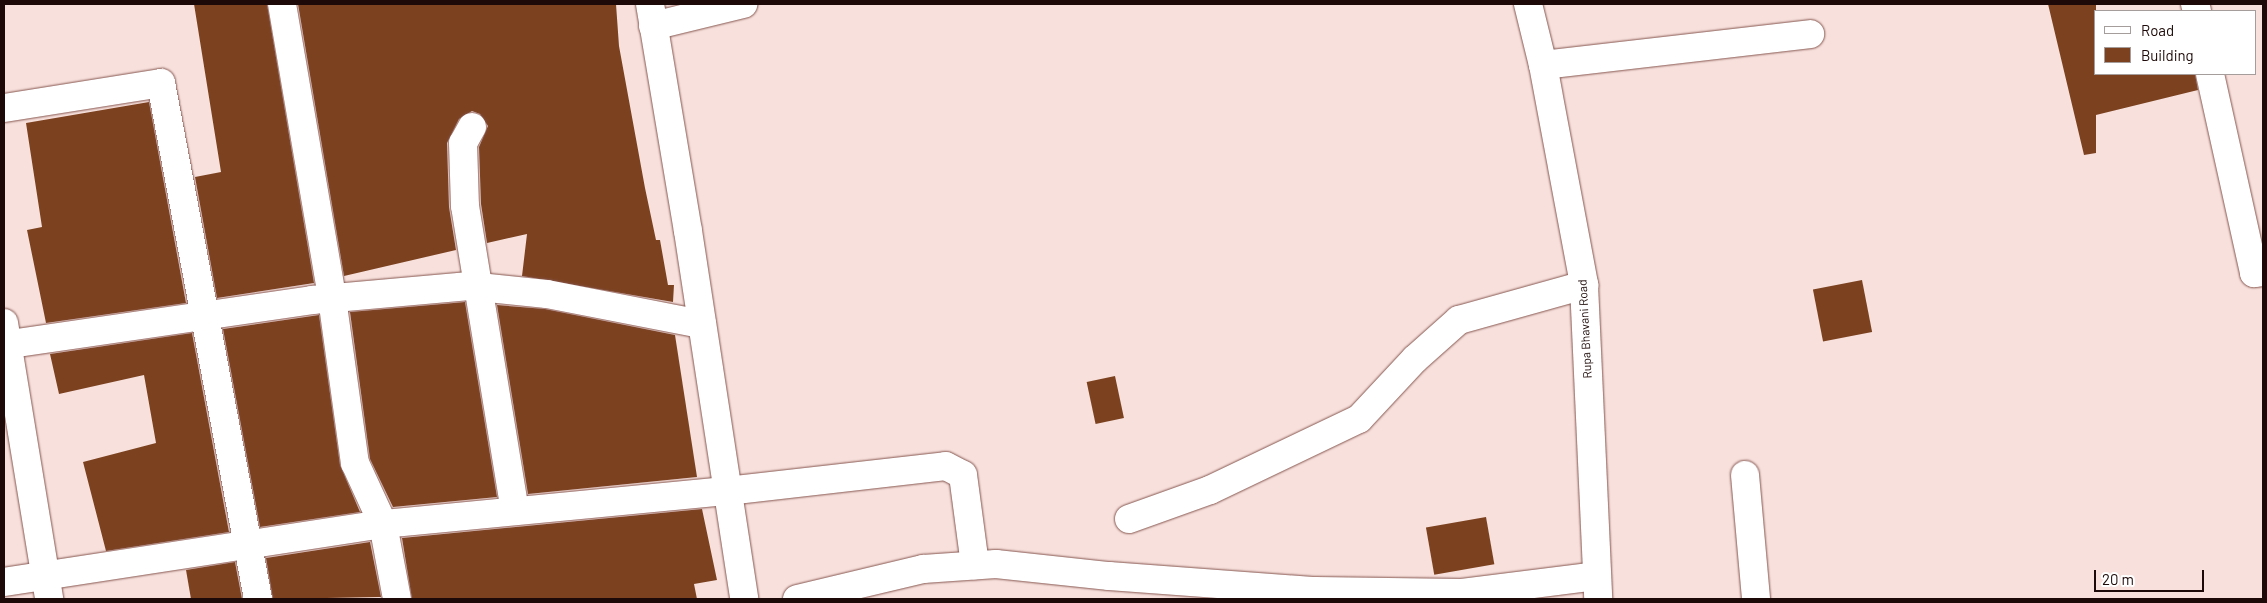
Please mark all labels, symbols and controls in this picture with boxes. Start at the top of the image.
legend [2094,10,2257,75]
text: Road [2141,21,2174,39]
text: Building [2141,46,2194,64]
street label: Rupa Bhavani Road [1575,279,1595,379]
scale bar [2097,560,2207,592]
text: 20 m [2102,570,2134,588]

